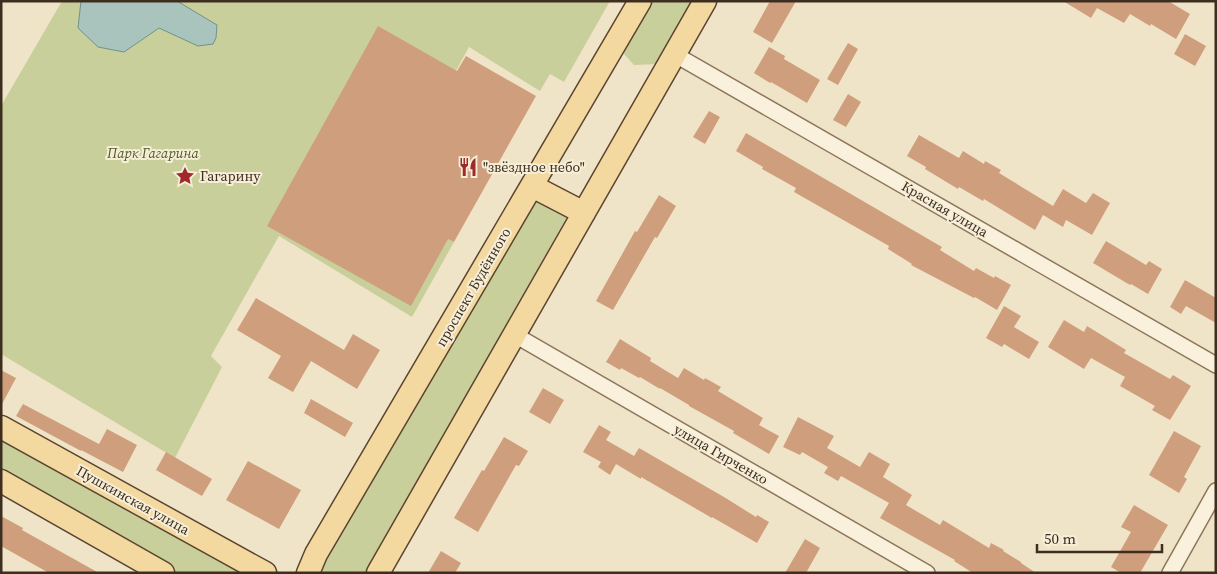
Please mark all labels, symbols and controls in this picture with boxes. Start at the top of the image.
park label: Парк Гагарина [106,143,200,163]
restaurant icon: "звёздное небо" [457,156,479,178]
place label: "звёздное небо" [483,157,585,177]
place icon: Гагарину [174,165,196,187]
place label: Гагарину [200,166,261,186]
street label: Красная улица [898,176,993,242]
street label: проспект Будённого [431,223,515,350]
street label: улица Гирченко [670,419,772,489]
street label: Пушкинская улица [73,461,194,540]
scale bar [1037,522,1162,554]
text: 50 m [1044,528,1076,549]

